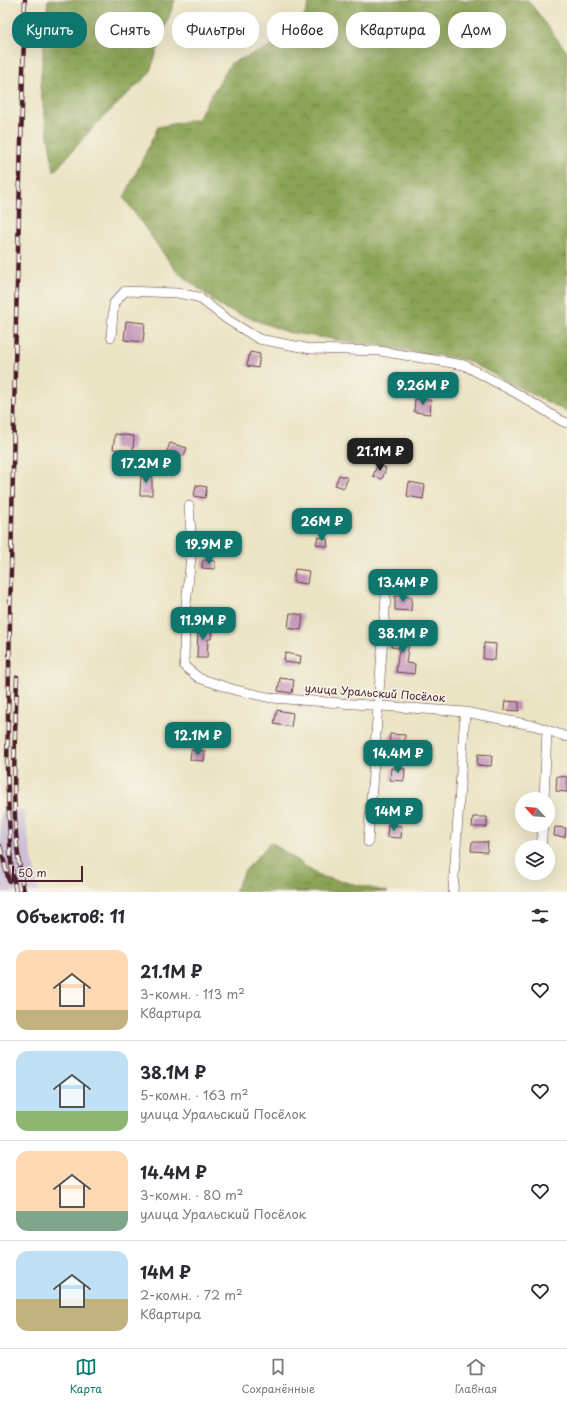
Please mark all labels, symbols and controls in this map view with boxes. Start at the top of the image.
chip: Купить [12,12,87,48]
chip: Снять [95,12,164,48]
chip: Фильтры [172,12,259,48]
chip: Новое [267,12,338,48]
chip: Квартира [346,12,440,48]
chip: Дом [448,12,506,48]
pin: 9.26M ₽ [386,372,460,406]
text: 9.26M ₽ [397,375,449,394]
pin: 21.1M ₽ [343,438,417,472]
text: 21.1M ₽ [356,441,404,460]
pin: 17.2M ₽ [109,450,183,484]
text: 17.2M ₽ [121,453,171,472]
pin: 26M ₽ [294,508,350,542]
text: 26M ₽ [301,511,343,530]
pin: 19.9M ₽ [172,531,246,565]
text: 19.9M ₽ [185,534,233,553]
pin: 13.4M ₽ [366,569,440,603]
text: 13.4M ₽ [377,572,429,591]
pin: 11.9M ₽ [166,607,240,641]
text: 11.9M ₽ [180,610,226,629]
pin: 38.1M ₽ [366,620,440,654]
text: 38.1M ₽ [378,623,428,642]
street label: улица Уральский Посёлок [304,679,446,706]
pin: 12.1M ₽ [161,722,235,756]
text: 12.1M ₽ [174,725,222,744]
pin: 14.4M ₽ [361,740,435,774]
text: 14.4M ₽ [372,743,424,762]
north arrow [515,792,555,832]
map controls [515,792,555,880]
pin: 14M ₽ [366,798,422,832]
text: 14M ₽ [375,801,413,820]
button: layers [515,840,555,880]
scale bar [12,864,83,883]
text: 50 m [18,864,47,881]
text: Объектов: 11 [16,903,125,929]
icon: filters [529,905,551,927]
text: 21.1M ₽ [140,958,202,984]
icon: home [48,966,96,1014]
icon: heart [529,979,551,1001]
text: 3-комн. · 113 m² [140,984,245,1003]
text: Квартира [140,1003,201,1022]
text: 38.1M ₽ [140,1059,206,1085]
icon: home [48,1067,96,1115]
icon: heart [529,1080,551,1102]
text: 5-комн. · 163 m² [140,1085,249,1104]
text: улица Уральский Посёлок [140,1104,306,1123]
text: 14.4M ₽ [140,1159,207,1185]
icon: home [48,1167,96,1215]
icon: heart [529,1180,551,1202]
text: 3-комн. · 80 m² [140,1185,243,1204]
text: улица Уральский Посёлок [140,1204,306,1223]
text: 14M ₽ [140,1259,191,1285]
icon: home [48,1267,96,1315]
icon: heart [529,1280,551,1302]
text: 2-комн. · 72 m² [140,1285,243,1304]
text: Квартира [140,1304,201,1323]
tab: Карта [70,1356,102,1397]
tab: Сохранённые [242,1356,315,1397]
tab: Главная [455,1356,497,1397]

